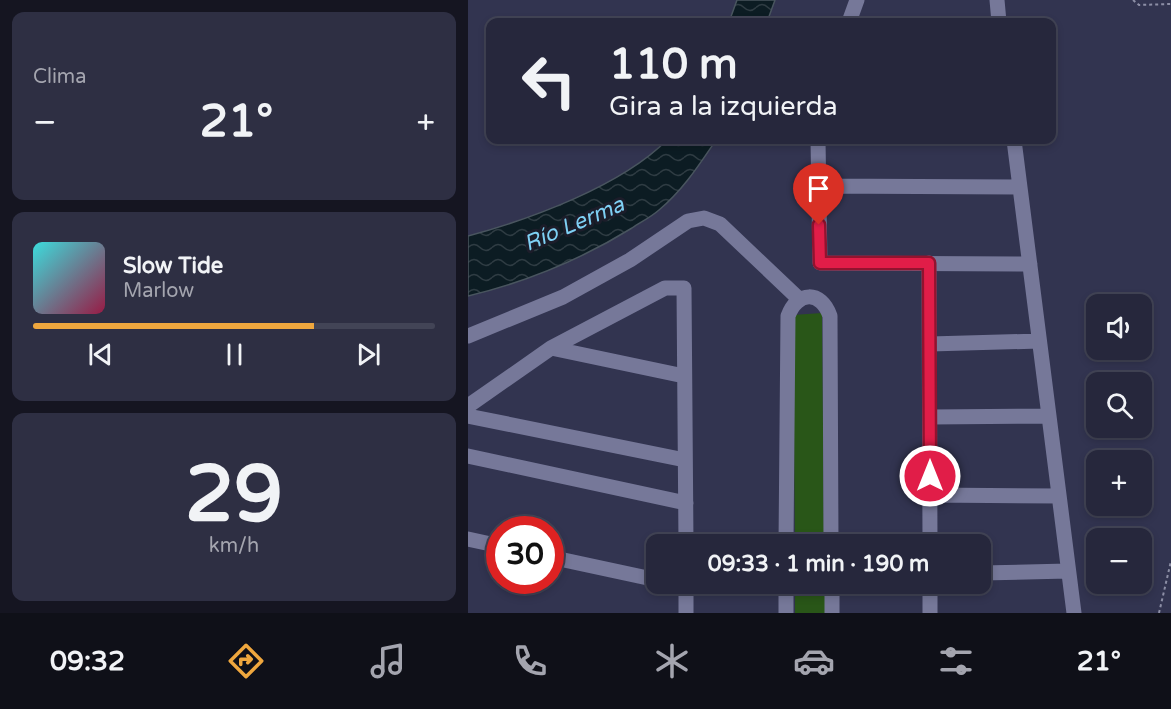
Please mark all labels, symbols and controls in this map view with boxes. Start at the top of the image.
text: 110 m [609,39,738,90]
icon: left [510,42,588,120]
text: Clima [33,65,86,89]
text: Gira a la izquierda [609,90,838,123]
text: 21° [200,95,273,149]
text: − [33,103,57,142]
text: + [416,103,435,142]
pin [793,163,844,225]
icon: arrive [802,172,835,205]
water label: Río Lerma [520,191,629,257]
text: Slow Tide [123,253,223,279]
text: Marlow [123,279,194,303]
map controls [1086,294,1152,594]
button: sound [1086,294,1152,360]
icon: previous [84,338,117,371]
icon: pause [218,338,251,371]
icon: next [352,338,385,371]
button: search [1086,372,1152,438]
position arrow [898,444,962,508]
text: 29 [185,448,283,542]
button: + [1086,450,1152,516]
speed limit sign: 30 [486,516,564,594]
button: − [1086,528,1152,594]
text: km/h [209,534,259,558]
text: 09:33 · 1 min · 190 m [708,551,929,577]
icon: directions [225,640,267,682]
icon: music [367,640,409,682]
icon: phone [509,640,551,682]
icon: climate [651,640,693,682]
icon: car [793,640,835,682]
icon: filters [935,640,977,682]
text: 09:32 [50,645,125,678]
text: 21° [1077,645,1121,678]

